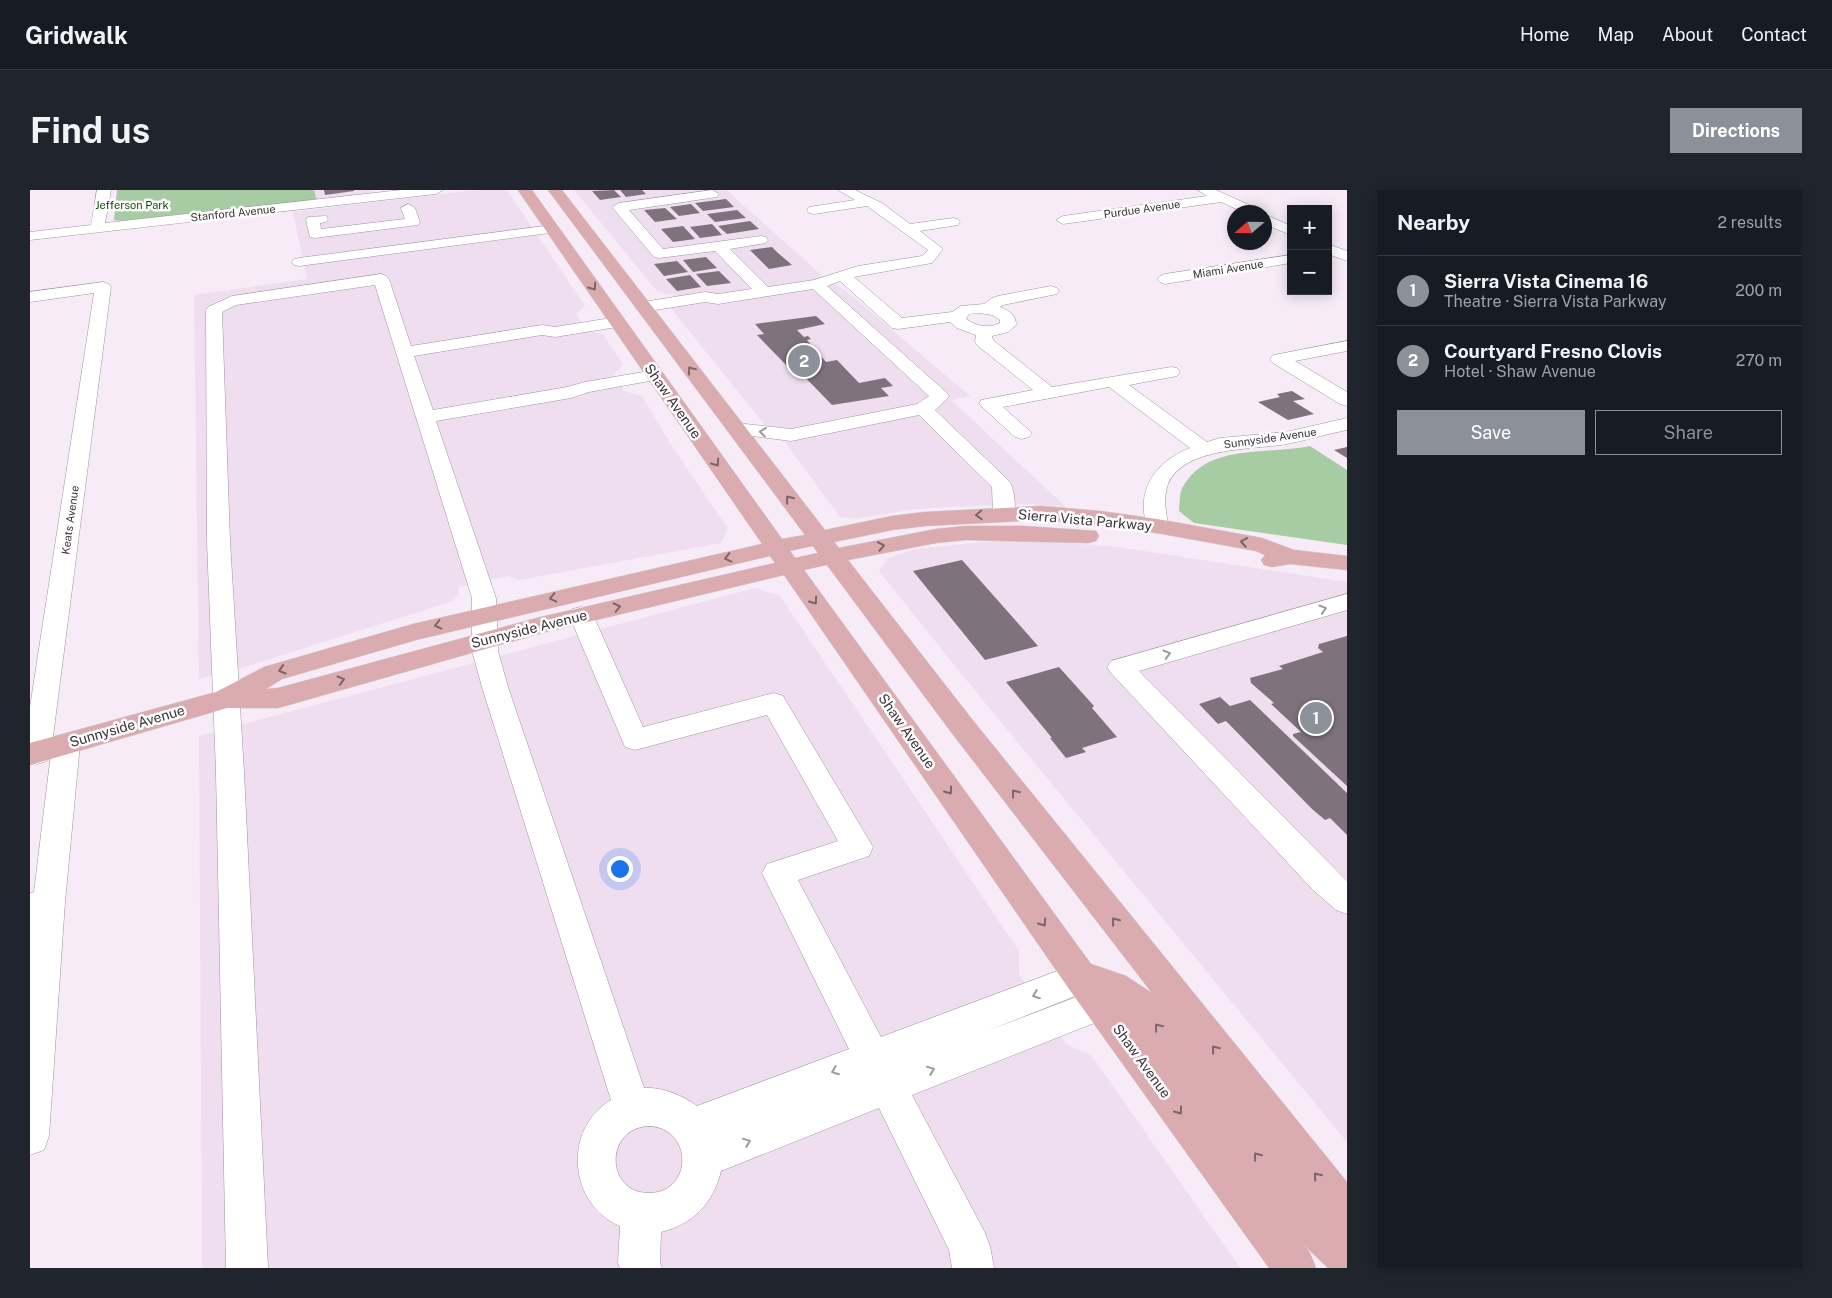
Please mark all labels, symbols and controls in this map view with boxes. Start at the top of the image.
text: Gridwalk [25,21,128,49]
text: Home [1520,24,1570,45]
text: Map [1598,24,1634,45]
text: About [1662,24,1713,45]
text: Contact [1741,24,1807,45]
button: Directions [1670,108,1802,153]
text: Find us [30,110,150,151]
street label: Purdue Avenue [1103,198,1181,220]
park label: Jefferson Park [95,199,169,211]
street label: Stanford Avenue [190,203,276,223]
north arrow [1227,205,1272,250]
map controls [1287,205,1332,295]
button: + [1287,205,1332,250]
text: Nearby [1397,210,1470,235]
text: 2 results [1717,213,1782,232]
button: − [1287,250,1332,295]
street label: Miami Avenue [1192,258,1264,280]
text: Sierra Vista Cinema 16 [1444,270,1648,292]
one-way arrow [587,281,596,291]
text: 1 [1410,281,1416,300]
text: 200 m [1735,281,1782,300]
text: Theatre · Sierra Vista Parkway [1444,292,1666,311]
text: Courtyard Fresno Clovis [1444,340,1662,362]
pin: 2 [788,342,820,380]
text: 2 [1408,351,1418,370]
text: 270 m [1736,351,1782,370]
street label: Shaw Avenue [641,361,705,441]
text: Hotel · Shaw Avenue [1444,362,1596,381]
one-way arrow [688,366,697,376]
button: Save [1397,410,1585,455]
button: Share [1595,410,1782,455]
street label: Sunnyside Avenue [1223,426,1317,450]
one-way arrow [759,427,767,438]
one-way arrow [710,458,719,467]
street label: Keats Avenue [59,485,81,555]
one-way arrow [786,495,795,505]
street label: Sierra Vista Parkway [1017,506,1153,534]
one-way arrow [974,509,982,520]
one-way arrow [1240,537,1248,547]
one-way arrow [877,541,886,552]
one-way arrow [724,552,733,562]
one-way arrow [549,592,558,603]
one-way arrow [808,595,817,605]
one-way arrow [612,602,621,613]
one-way arrow [1318,604,1327,614]
street label: Sunnyside Avenue [469,607,589,651]
one-way arrow [435,620,443,630]
one-way arrow [1162,649,1170,659]
one-way arrow [278,665,287,675]
one-way arrow [336,676,344,686]
street label: Shaw Avenue [875,691,939,771]
pin: 1 [1300,699,1332,737]
street label: Sunnyside Avenue [68,702,187,750]
one-way arrow [943,785,952,795]
one-way arrow [1012,790,1020,799]
your location [607,856,633,882]
one-way arrow [1037,917,1046,927]
one-way arrow [1112,918,1120,927]
one-way arrow [1032,989,1040,999]
street label: Shaw Avenue [1110,1021,1174,1101]
one-way arrow [1155,1023,1164,1033]
one-way arrow [1213,1046,1221,1055]
one-way arrow [831,1065,839,1075]
one-way arrow [926,1066,935,1076]
one-way arrow [1173,1106,1182,1115]
one-way arrow [742,1138,751,1148]
one-way arrow [1254,1152,1263,1161]
one-way arrow [1314,1173,1322,1182]

